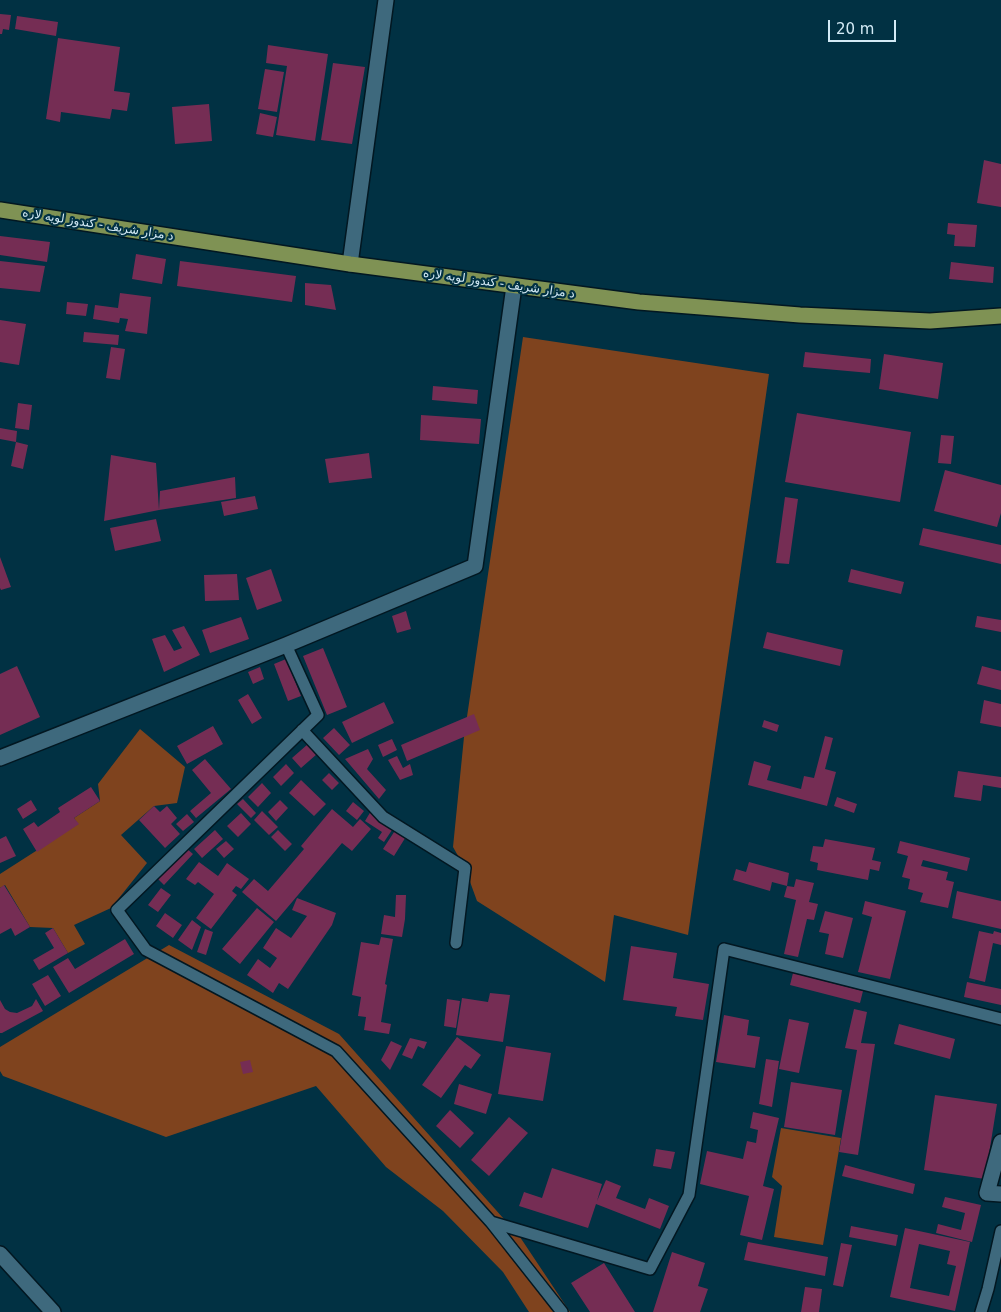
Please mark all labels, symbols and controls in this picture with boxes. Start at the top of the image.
scale bar [831,10,898,42]
text: 20 m [836,20,874,38]
street label: د مزار شریف - کندوز لویه لاره [21,206,175,244]
street label: د مزار شریف - کندوز لویه لاره [422,266,576,302]

